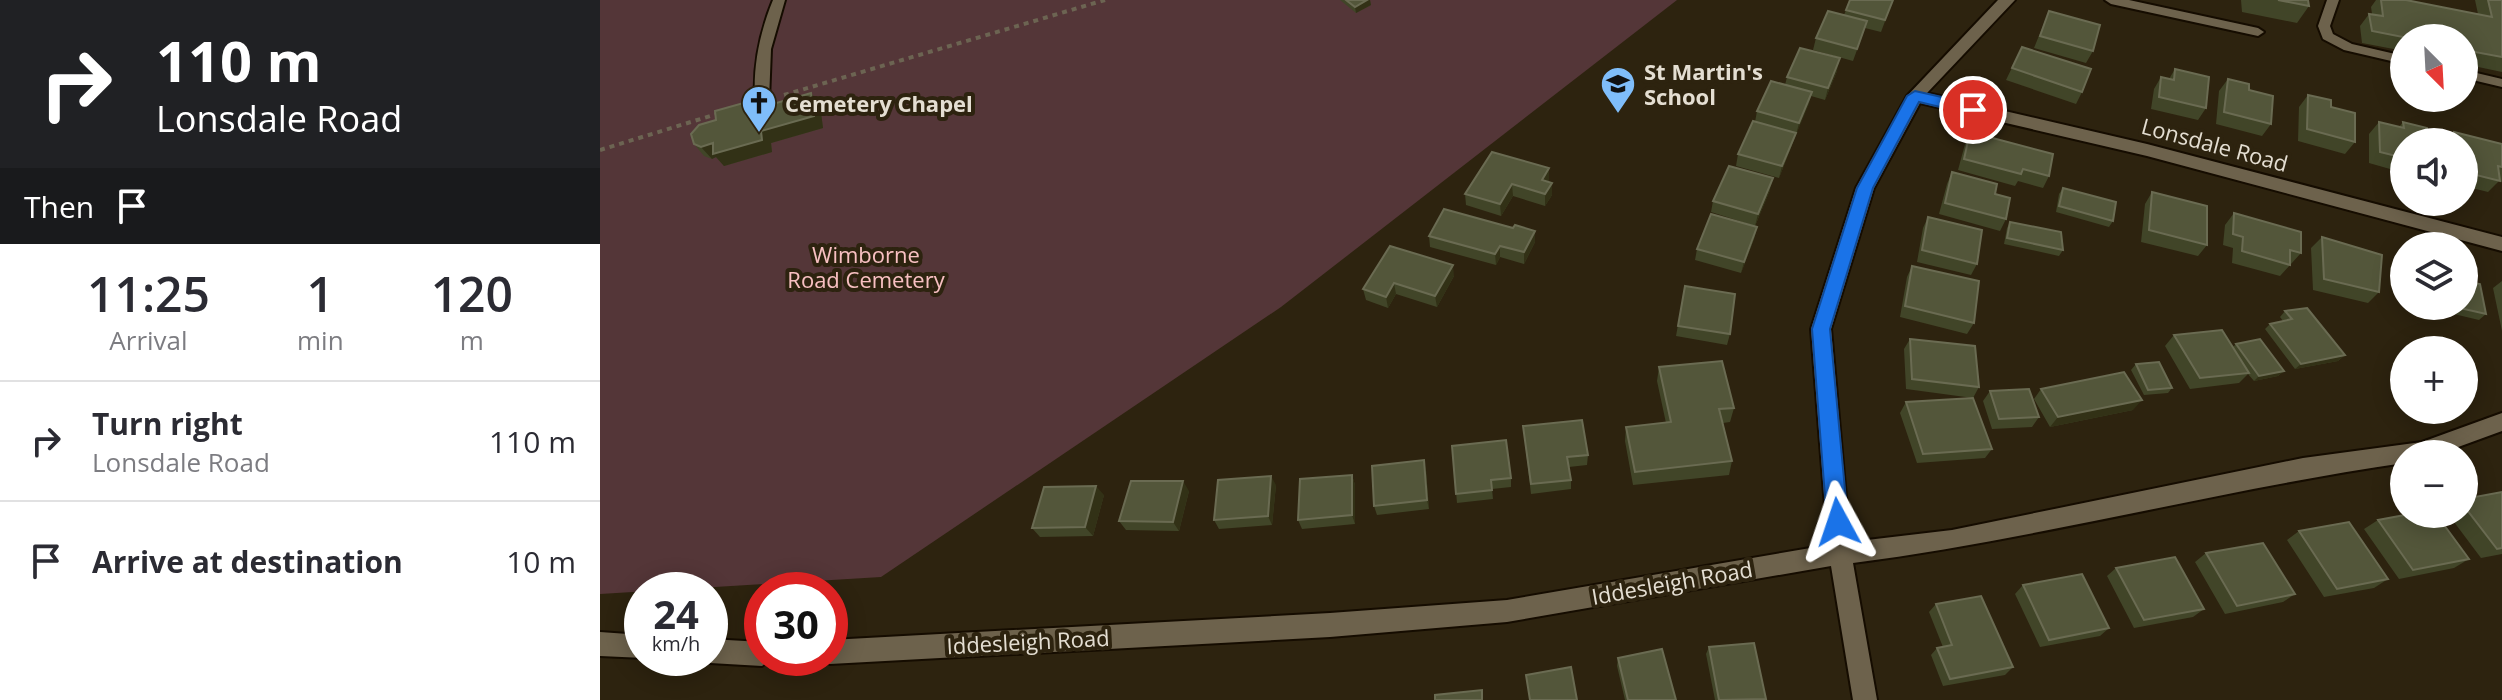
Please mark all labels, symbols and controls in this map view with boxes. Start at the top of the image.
text: 110 m [156,22,322,98]
north arrow [2390,24,2478,112]
map controls [2390,24,2478,528]
icon: right [24,32,128,136]
place label: St Martin's School [1644,56,1763,111]
school or university icon: St Martin's School [1599,65,1637,115]
pin [1939,76,2007,144]
church icon: Cemetery Chapel [740,84,778,134]
place label: Cemetery Chapel [785,88,973,118]
icon: arrive [1951,88,1995,132]
text: Lonsdale Road [156,94,402,143]
street label: Lonsdale Road [2138,110,2292,178]
button: sound [2390,128,2478,216]
icon: arrive [110,184,154,228]
text: Then [24,186,94,227]
button: layers [2390,232,2478,320]
park label: Wimborne Road Cemetery [787,239,946,294]
text: 11:25 [87,261,210,326]
text: 1 [307,261,334,326]
text: 120 [431,261,513,326]
text: Arrival [109,322,188,358]
text: min [297,322,344,358]
text: m [460,322,484,358]
button: + [2390,336,2478,424]
text: Turn right [92,403,243,444]
icon: right [24,419,68,463]
text: 110 m [489,421,576,462]
button: − [2390,440,2478,528]
text: Lonsdale Road [92,444,270,480]
position arrow [1796,480,1880,564]
icon: arrive [24,539,68,583]
text: Arrive at destination [92,541,403,582]
text: 10 m [506,541,576,582]
street label: Iddesleigh Road [1589,553,1755,611]
speed limit sign: 30 [744,572,848,676]
text: 24 [653,586,699,641]
street label: Iddesleigh Road [946,622,1110,660]
text: km/h [652,630,700,657]

